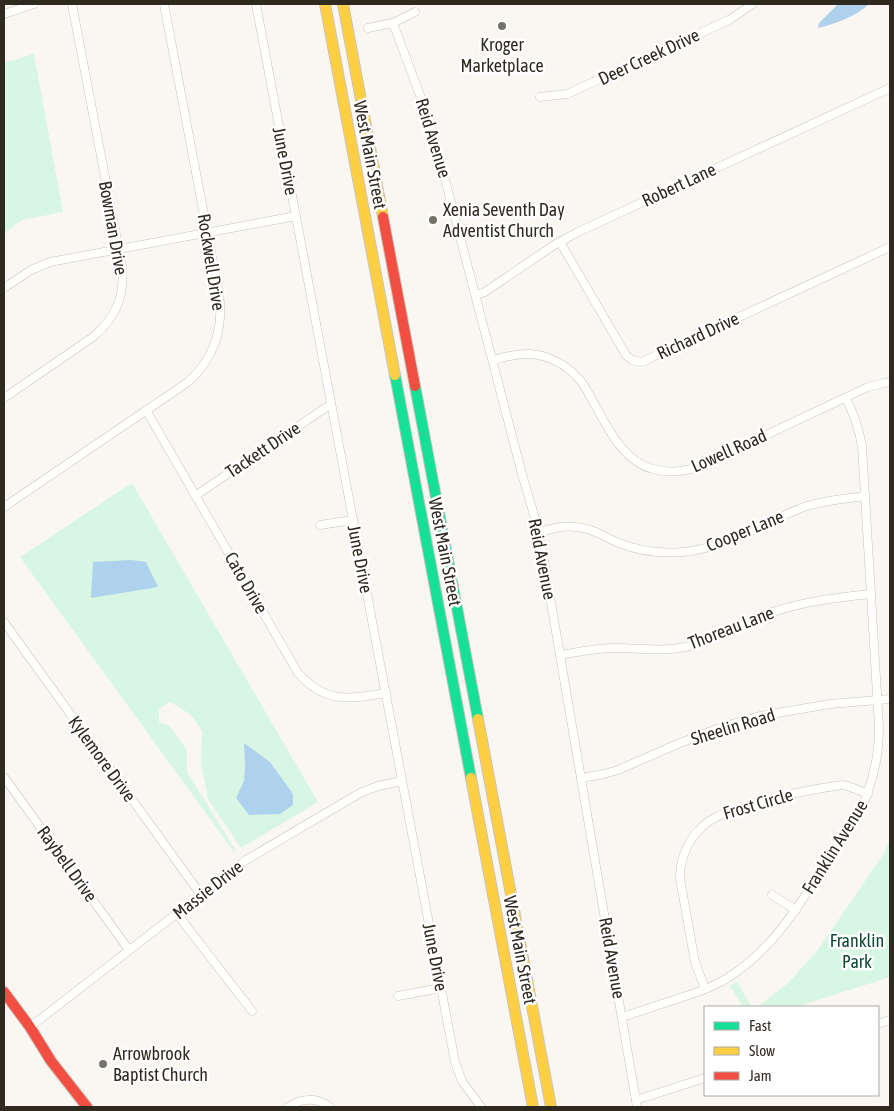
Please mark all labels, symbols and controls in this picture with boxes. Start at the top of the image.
marker: Kroger Marketplace [496,20,508,32]
street label: Deer Creek Drive [595,24,703,89]
place label: Kroger Marketplace [460,34,544,76]
street label: Reid Avenue [411,96,456,180]
street label: West Main Street [350,99,391,211]
street label: June Drive [269,125,302,197]
street label: Robert Lane [638,158,719,211]
street label: Bowman Drive [95,179,132,277]
place label: Xenia Seventh Day Adventist Church [443,199,565,241]
street label: Rockwell Drive [193,212,230,312]
marker: Xenia Seventh Day Adventist Church [427,214,439,226]
street label: Richard Drive [653,307,742,364]
street label: Tackett Drive [222,417,304,482]
street label: Lowell Road [688,425,770,476]
street label: West Main Street [425,496,466,608]
street label: Cooper Lane [703,505,787,556]
street label: Reid Avenue [524,517,561,601]
street label: June Drive [344,523,377,595]
street label: Cato Drive [221,548,272,617]
street label: Thoreau Lane [685,602,777,653]
street label: Sheelin Road [688,704,778,749]
street label: Kylemore Drive [64,712,141,806]
street label: Frost Circle [721,784,795,823]
street label: Franklin Avenue [797,796,872,898]
street label: Raybell Drive [33,822,102,906]
street label: Massie Drive [169,856,247,923]
street label: West Main Street [500,894,541,1006]
street label: Reid Avenue [595,916,630,1000]
street label: June Drive [419,921,452,993]
park label: Franklin Park [830,930,884,972]
legend [704,1006,879,1096]
text: Fast [749,1017,771,1034]
text: Slow [749,1042,775,1059]
place label: Arrowbrook Baptist Church [113,1043,208,1085]
marker: Arrowbrook Baptist Church [97,1058,109,1070]
text: Jam [749,1067,772,1084]

